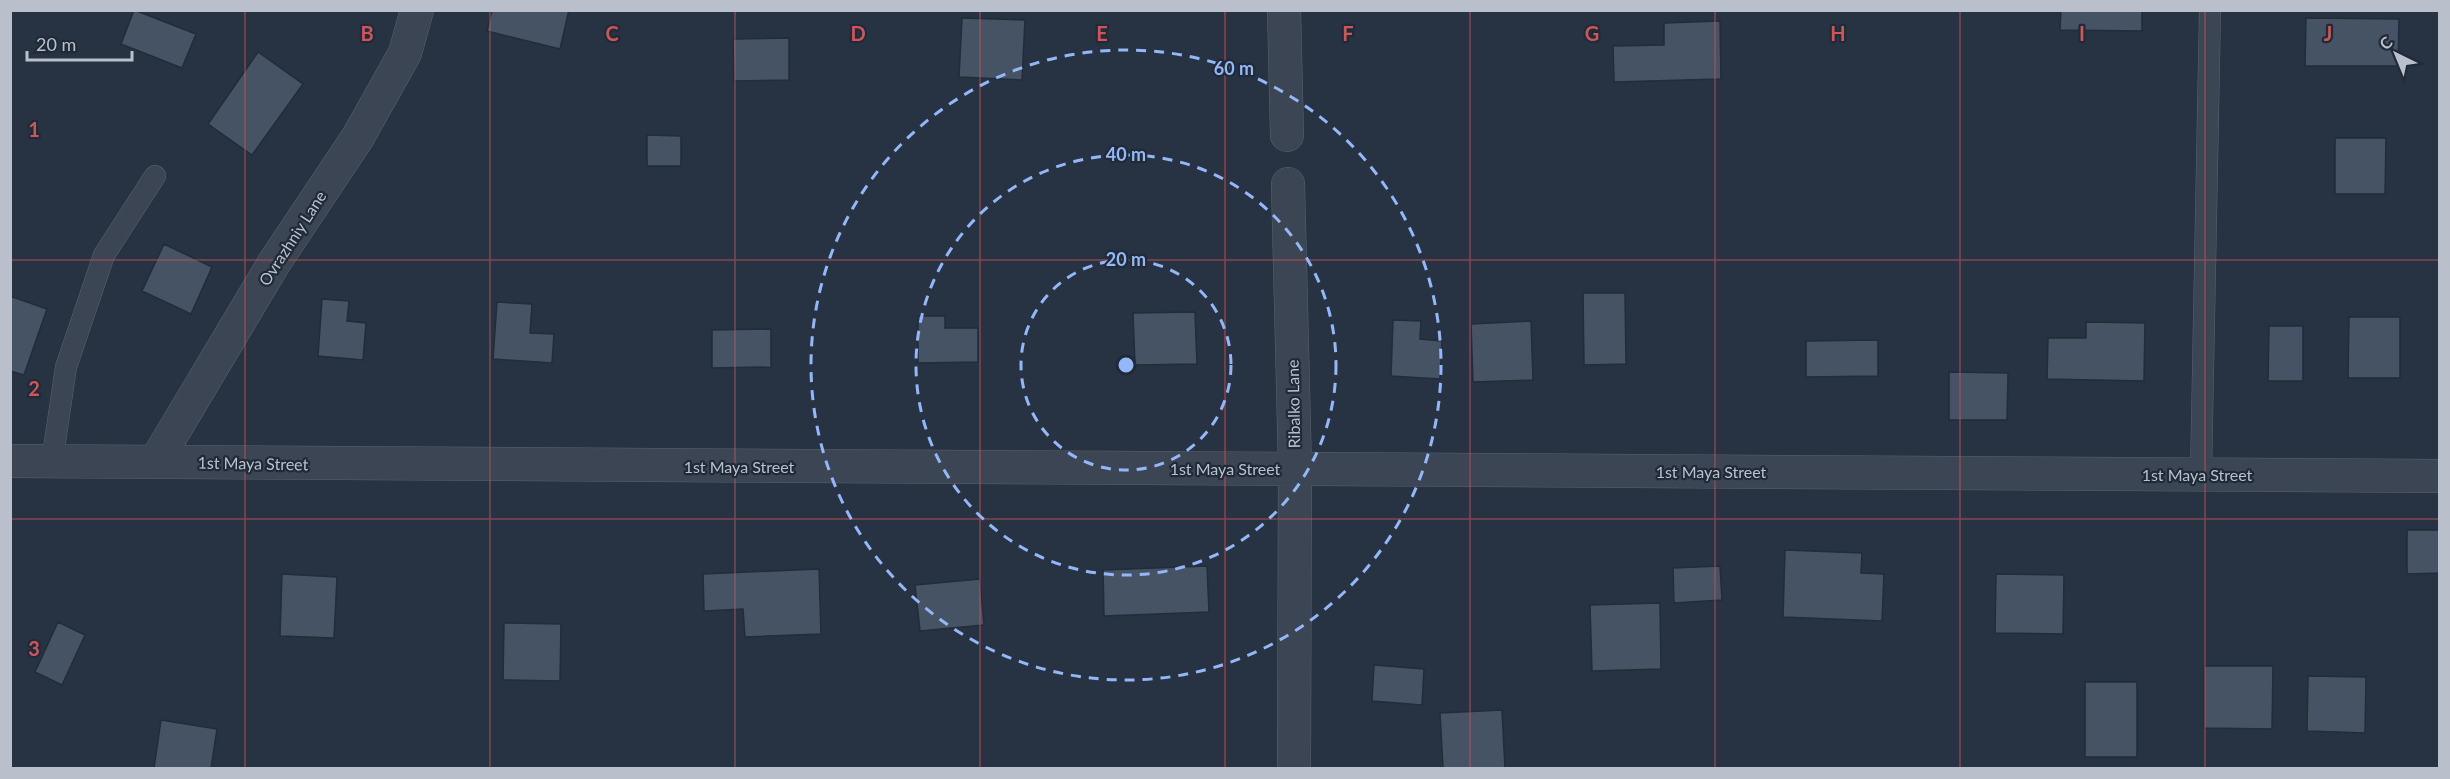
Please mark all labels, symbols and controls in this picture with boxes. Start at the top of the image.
text: B [360,21,374,45]
text: C [605,21,619,45]
text: D [850,21,866,45]
text: E [1096,21,1108,45]
text: F [1342,21,1354,45]
text: G [1585,21,1599,45]
text: H [1830,21,1846,45]
text: I [2079,21,2085,45]
text: J [2324,21,2332,45]
scale bar [27,24,132,62]
north arrow [2366,24,2426,84]
text: С [2375,32,2396,53]
text: 20 m [36,33,76,55]
text: 60 m [1214,57,1254,79]
text: 1 [28,117,40,141]
text: 40 m [1106,143,1146,165]
street label: Ovrazhniy Lane [254,187,330,289]
text: 20 m [1106,248,1146,270]
centre of rings [1116,355,1136,375]
street label: Ribalko Lane [1283,359,1303,449]
text: 2 [28,376,40,400]
street label: 1st Maya Street [197,453,309,473]
street label: 1st Maya Street [684,457,795,476]
street label: 1st Maya Street [1170,459,1281,478]
street label: 1st Maya Street [1656,462,1767,481]
street label: 1st Maya Street [2142,465,2253,484]
text: 3 [28,636,40,660]

